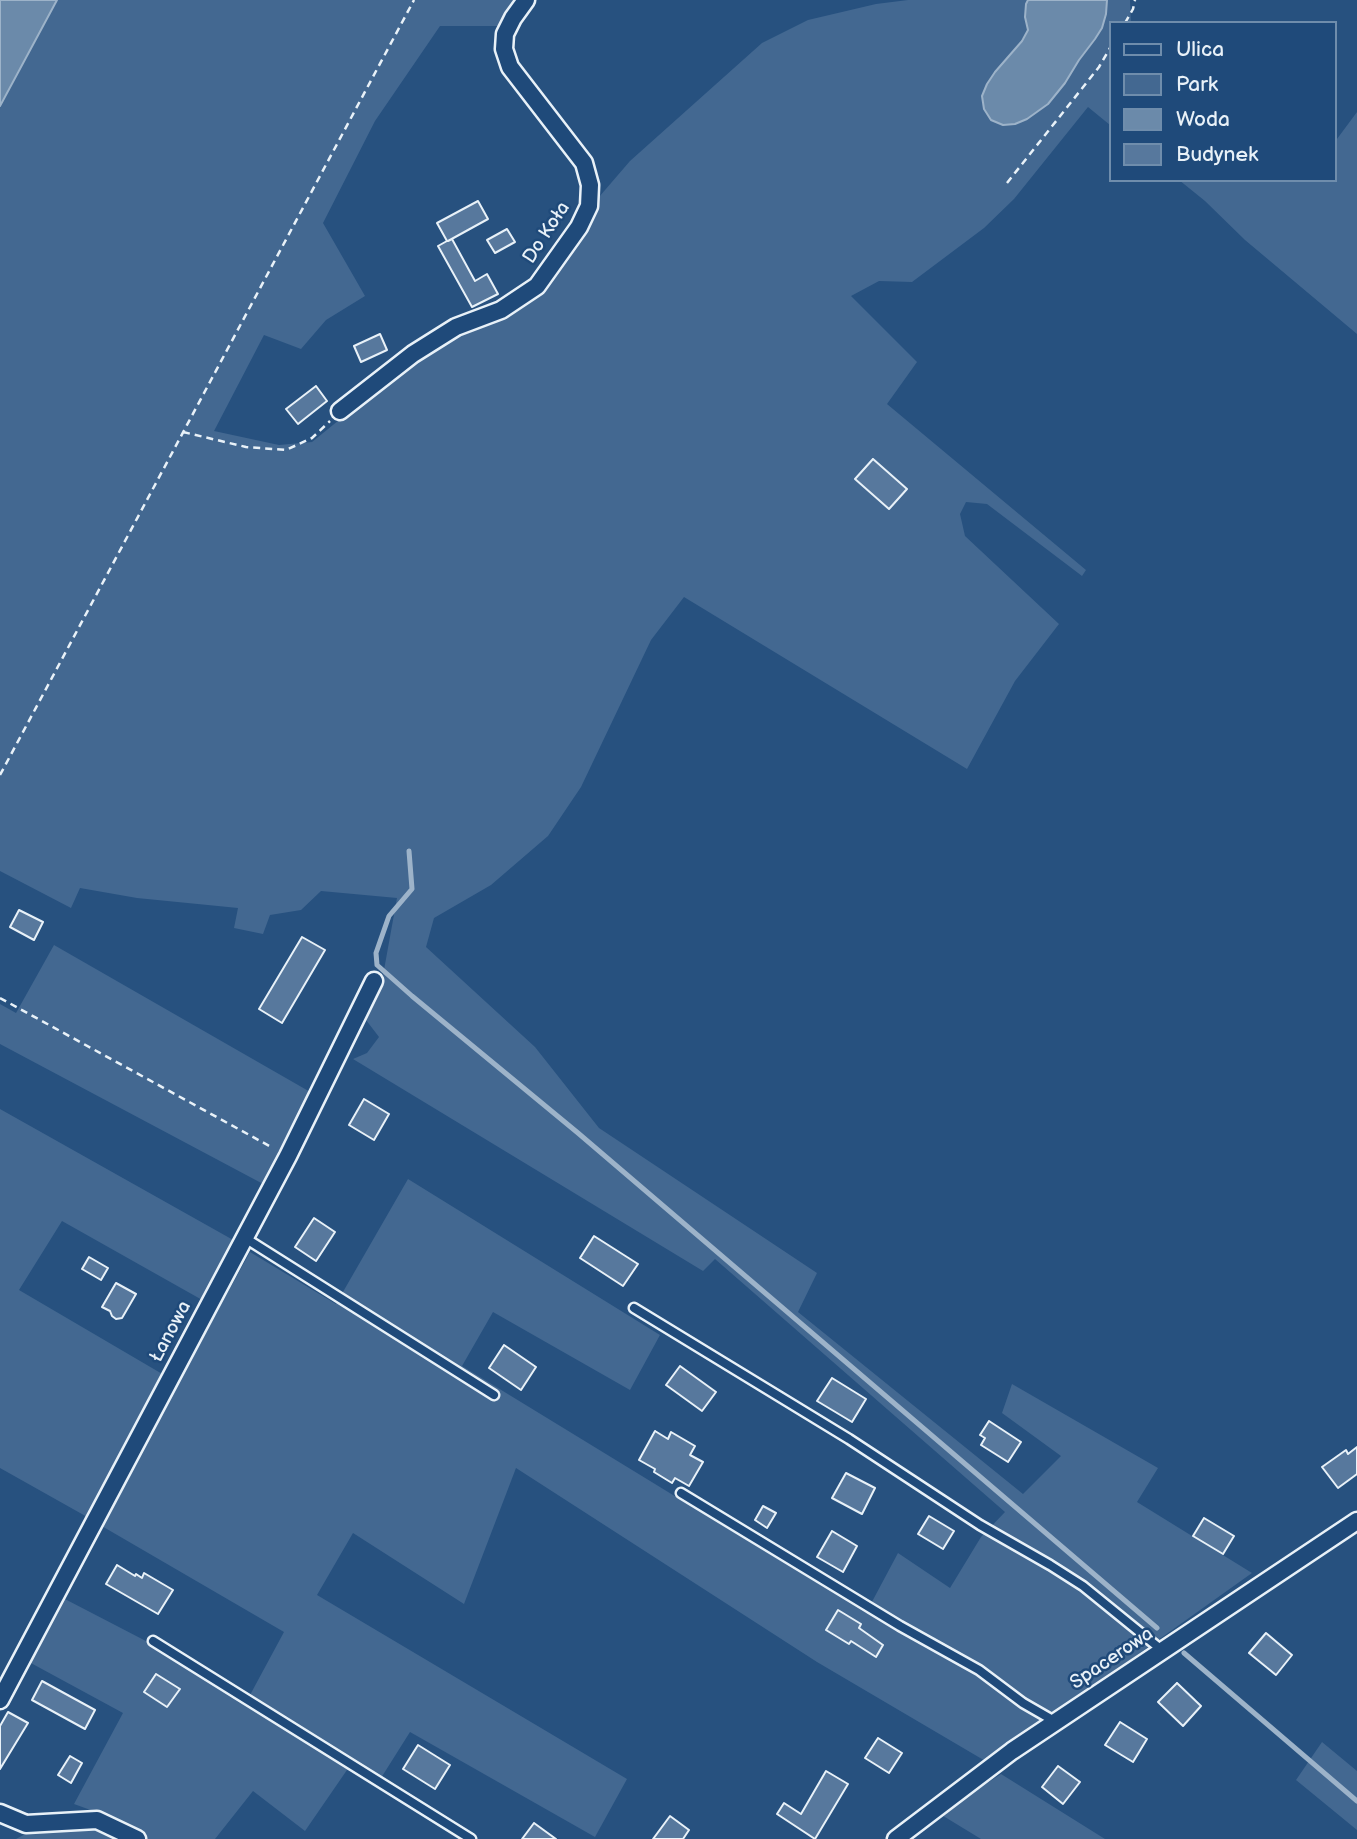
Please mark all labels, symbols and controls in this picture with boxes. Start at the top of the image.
legend [1108,21,1336,182]
text: Ulica [1176,37,1224,62]
text: Park [1176,72,1218,97]
text: Woda [1176,107,1230,132]
text: Budynek [1176,142,1258,167]
street label: Do Koła [519,198,575,268]
street label: Łanowa [145,1298,197,1366]
street label: Spacerowa [1066,1623,1158,1695]

